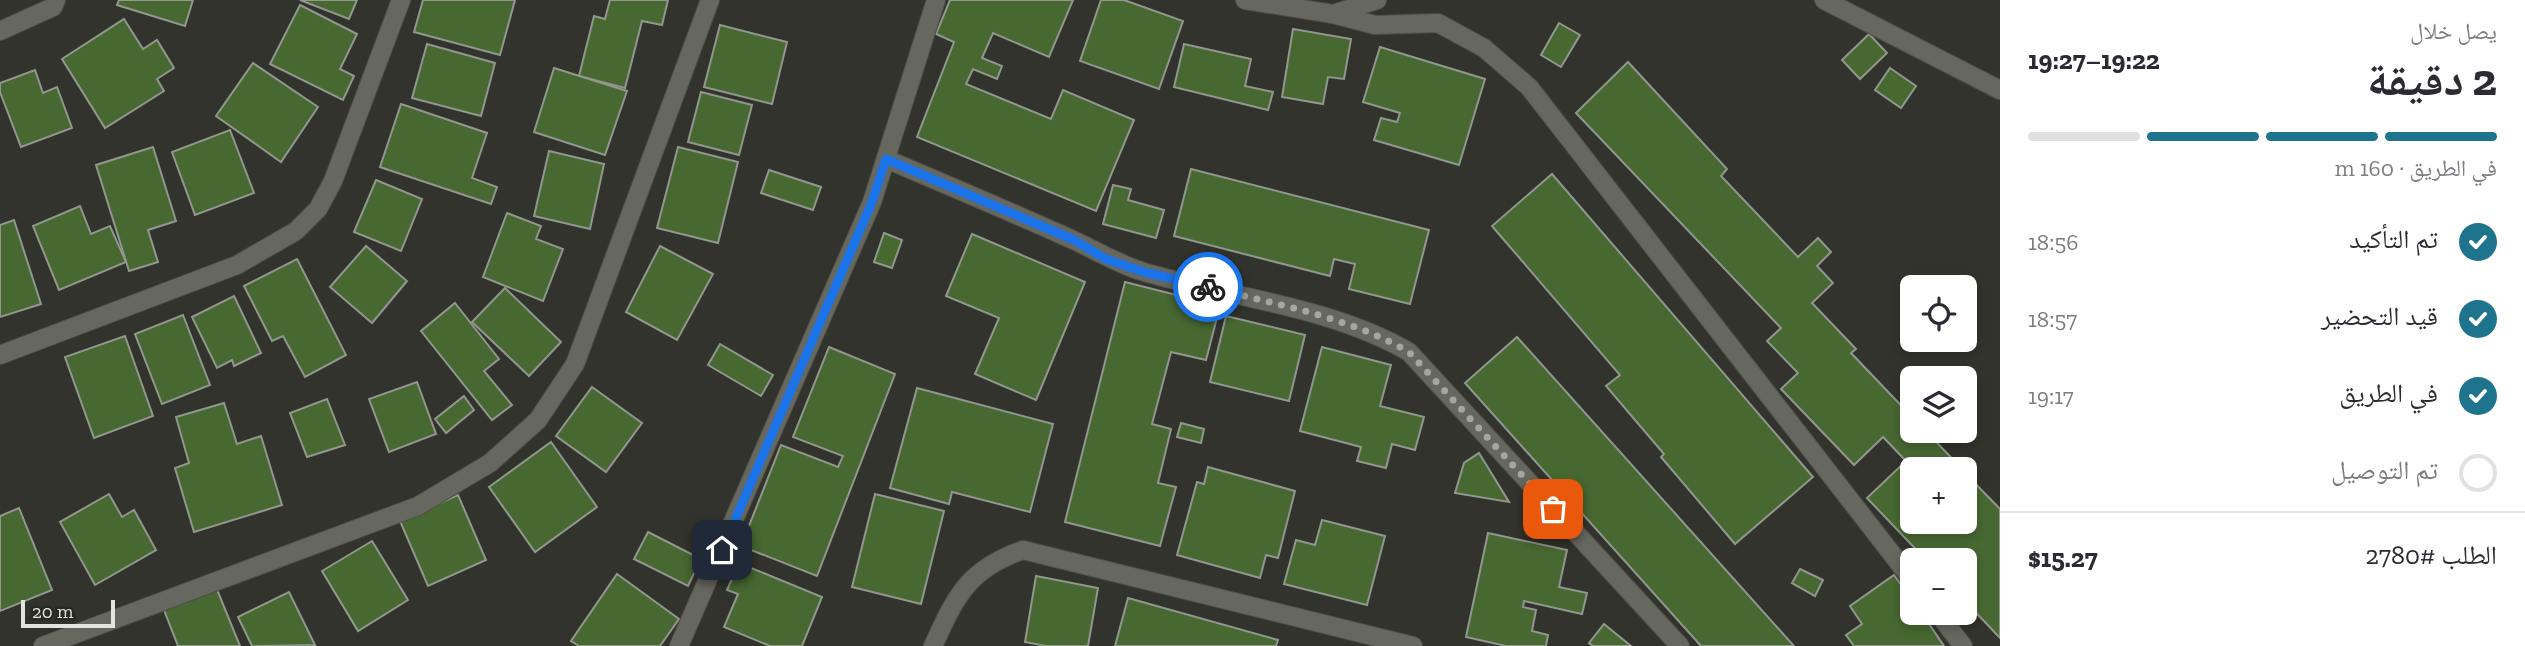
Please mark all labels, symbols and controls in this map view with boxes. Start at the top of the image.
text: يصل خلال [2410,17,2497,45]
text: 19:22–19:27 [2028,44,2160,76]
text: 2 دقيقة [2367,52,2497,107]
text: في الطريق · 160 m [2335,154,2497,182]
text: تم التأكيد [2349,223,2438,255]
icon: check [2459,223,2497,261]
text: 18:56 [2028,228,2078,256]
courier [1173,252,1243,322]
icon: bike [1189,268,1227,306]
map controls [1900,275,1977,625]
button: locate [1900,275,1977,352]
text: قيد التحضير [2321,300,2438,332]
icon: check [2459,300,2497,338]
text: 18:57 [2028,305,2077,333]
button: layers [1900,366,1977,443]
text: في الطريق [2339,377,2438,409]
icon: check [2459,377,2497,415]
text: 19:17 [2028,382,2074,410]
text: تم التوصيل [2331,454,2438,486]
button: + [1900,457,1977,534]
pin [1523,479,1583,539]
icon: bag [1534,490,1572,528]
pin [692,520,752,580]
icon: home [703,531,741,569]
text: الطلب #2780 [2365,539,2497,571]
text: $15.27 [2028,542,2098,574]
button: − [1900,548,1977,625]
scale bar [21,597,116,629]
text: 20 m [32,600,73,623]

